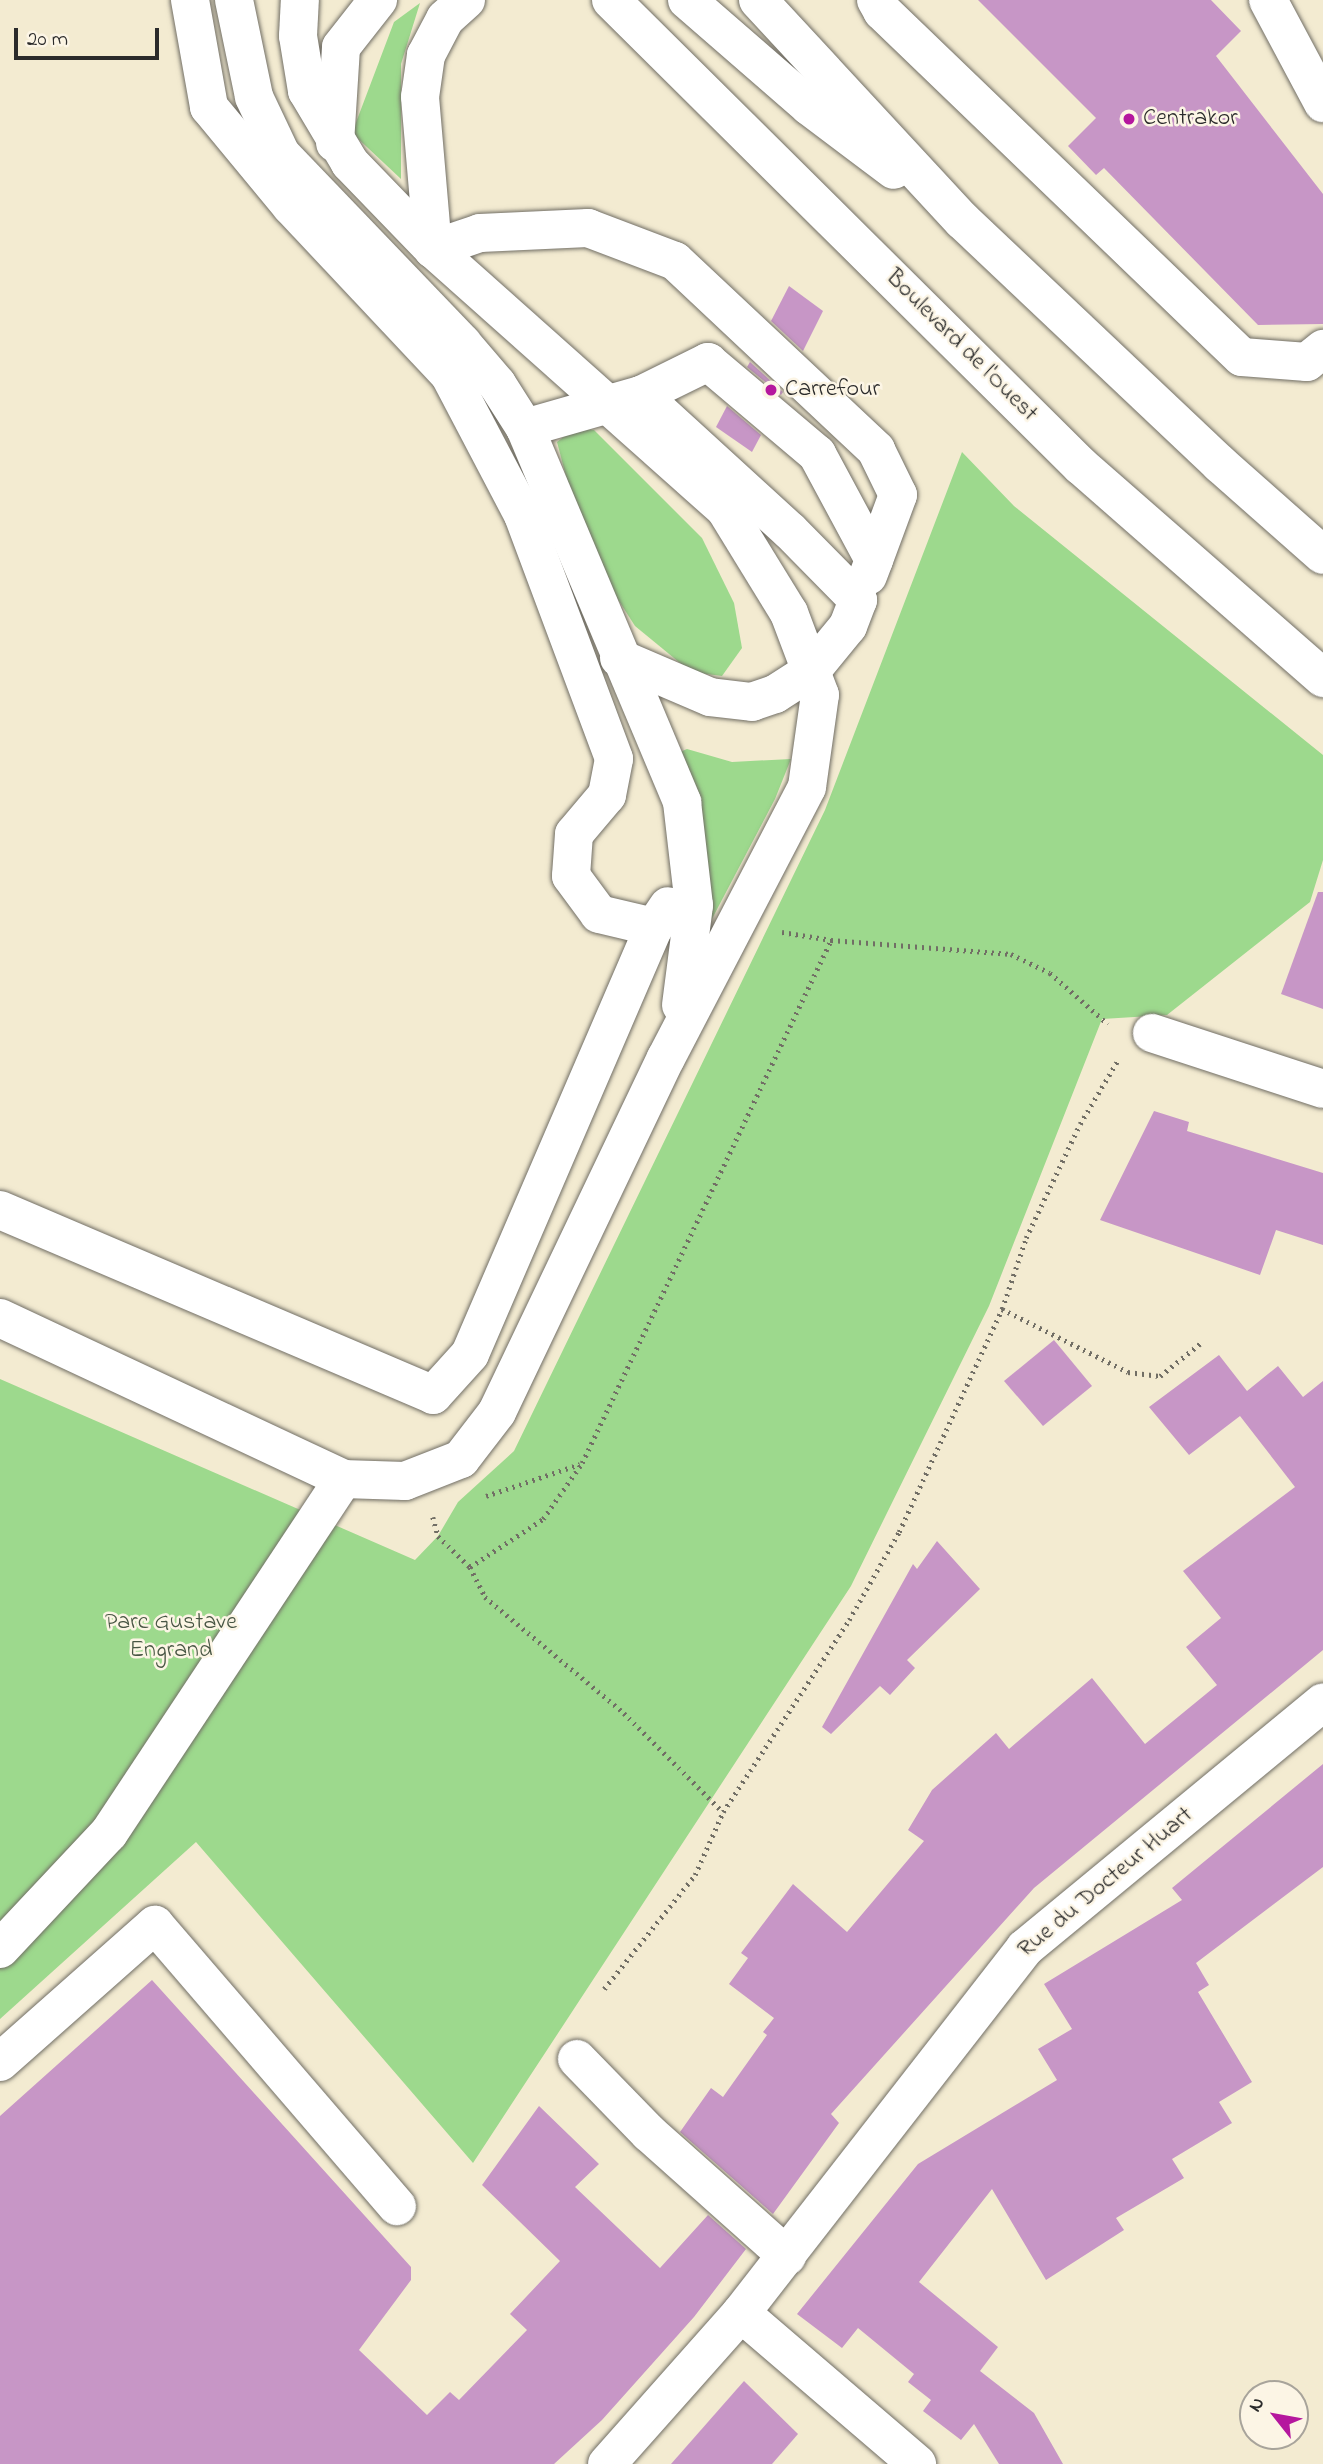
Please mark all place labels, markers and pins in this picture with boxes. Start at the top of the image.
place label: Centrakor [1143,105,1238,133]
marker: Centrakor [1121,111,1137,127]
place label: Carrefour [785,376,880,404]
marker: Carrefour [763,382,779,398]

